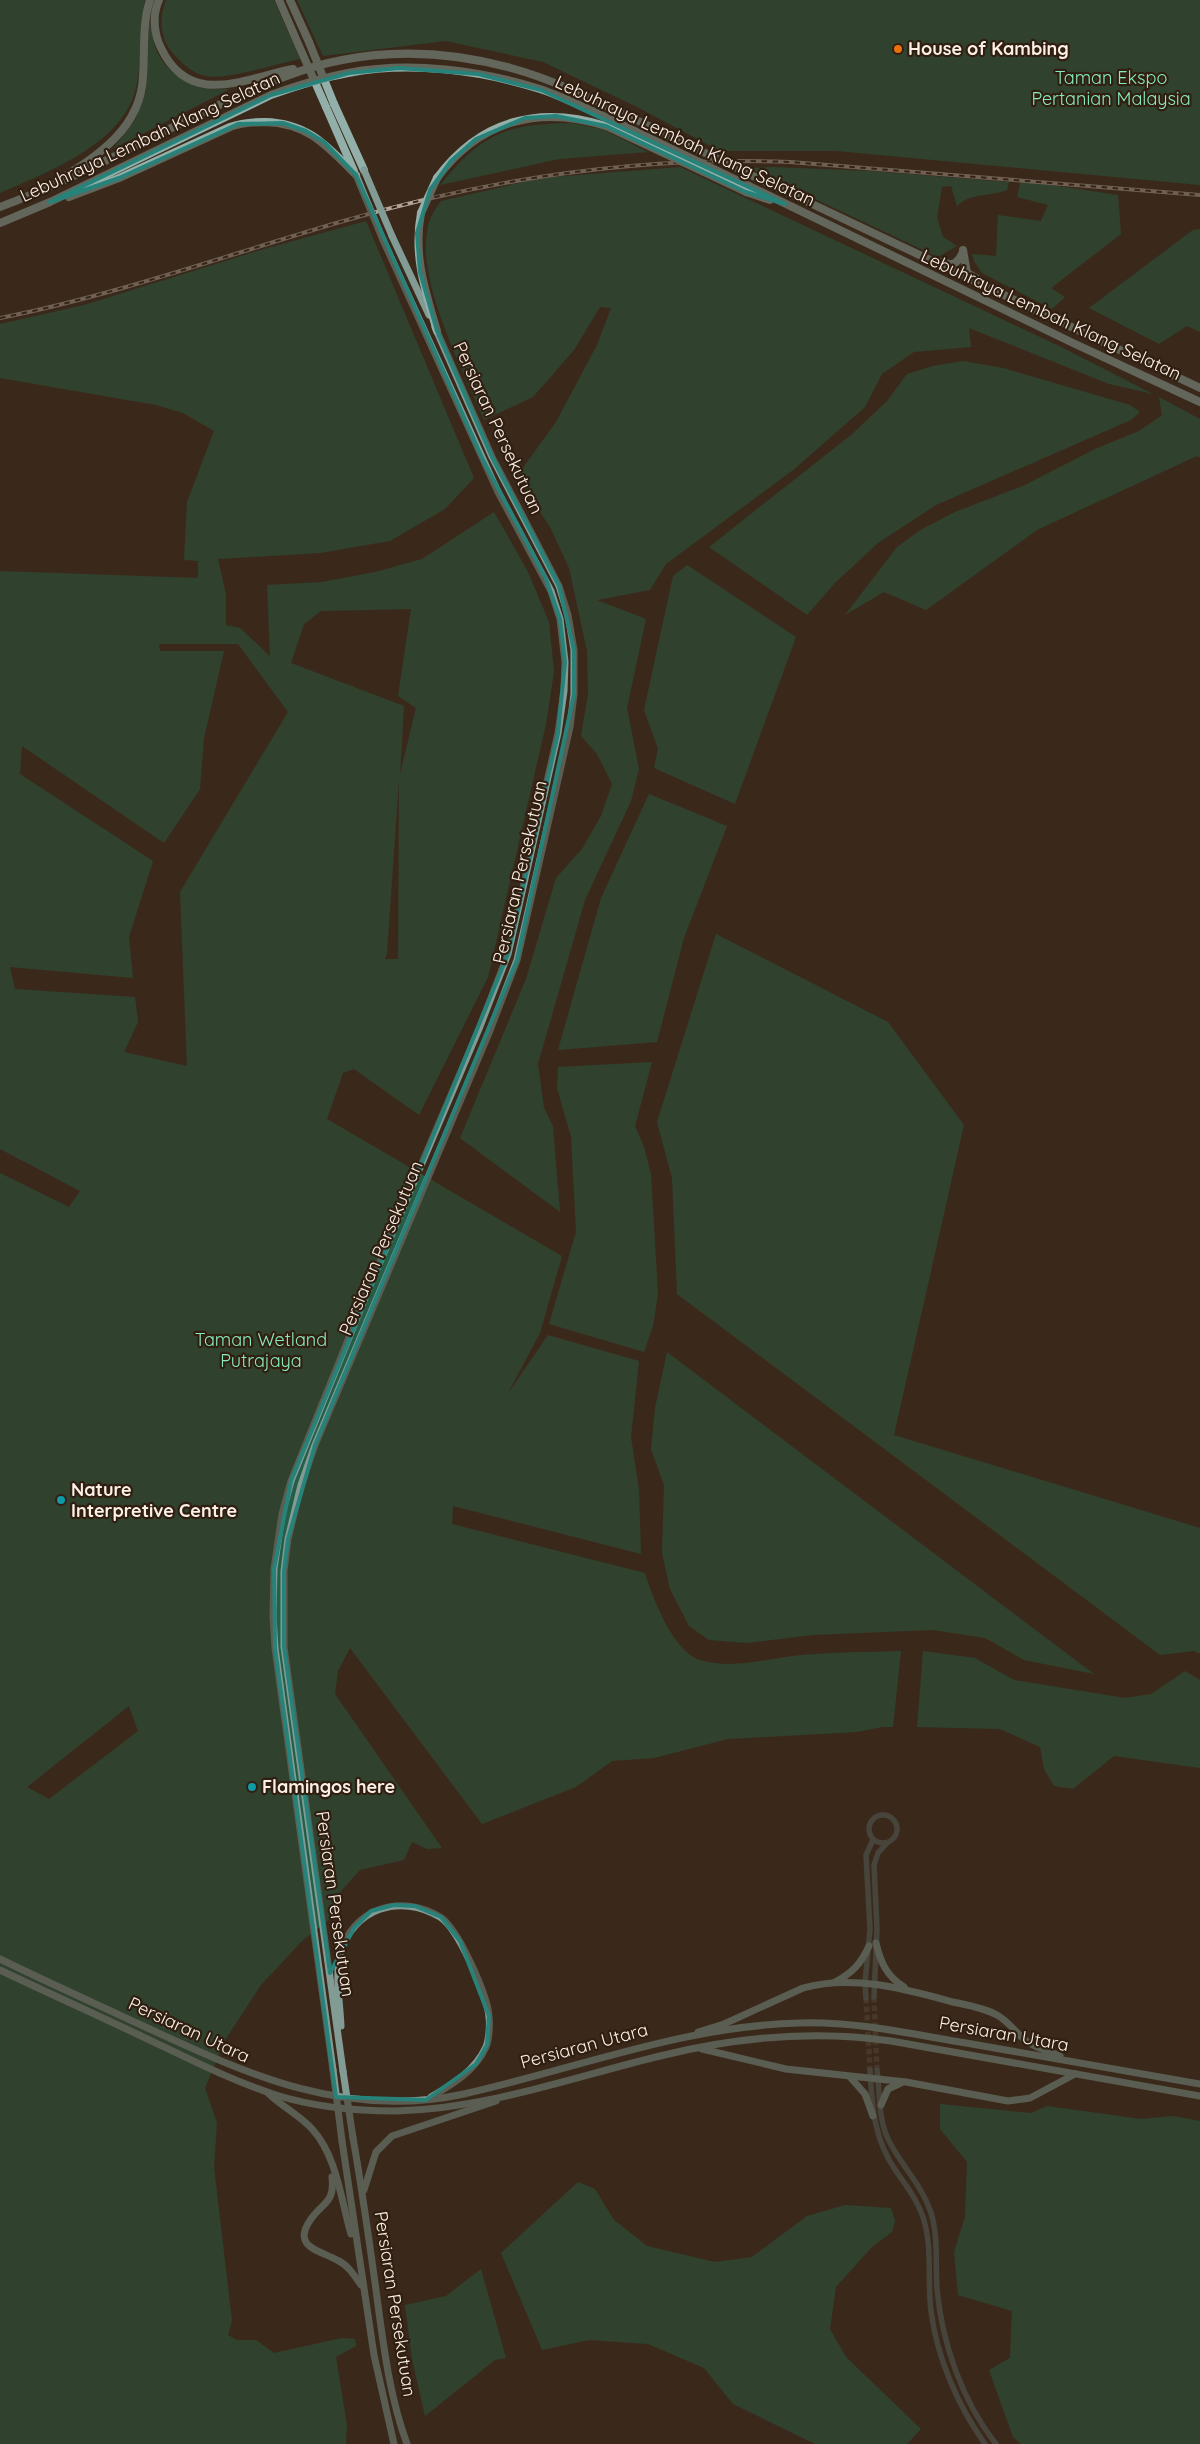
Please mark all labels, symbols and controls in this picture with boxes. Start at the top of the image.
place label: House of Kambing [908,37,1069,60]
marker: House of Kambing [892,43,904,55]
street label: Lebuhraya Lembah Klang Selatan [16,66,284,207]
park label: Taman Ekspo Pertanian Malaysia [1031,66,1191,110]
street label: Lebuhraya Lembah Klang Selatan [551,70,819,211]
street label: Lebuhraya Lembah Klang Selatan [917,244,1185,385]
street label: Persiaran Persekutuan [448,338,548,518]
street label: Persiaran Persekutuan [487,778,552,966]
street label: Persiaran Persekutuan [333,1157,428,1339]
park label: Taman Wetland Putrajaya [195,1328,327,1372]
place label: Nature Interpretive Centre [71,1478,237,1522]
marker: Nature Interpretive Centre [55,1494,67,1506]
place label: Flamingos here [262,1775,395,1798]
marker: Flamingos here [246,1781,258,1793]
street label: Persiaran Persekutuan [311,1809,360,1998]
street label: Persiaran Utara [125,1991,254,2068]
street label: Persiaran Utara [937,2011,1071,2056]
street label: Persiaran Utara [517,2017,650,2074]
street label: Persiaran Persekutuan [369,2210,422,2398]

